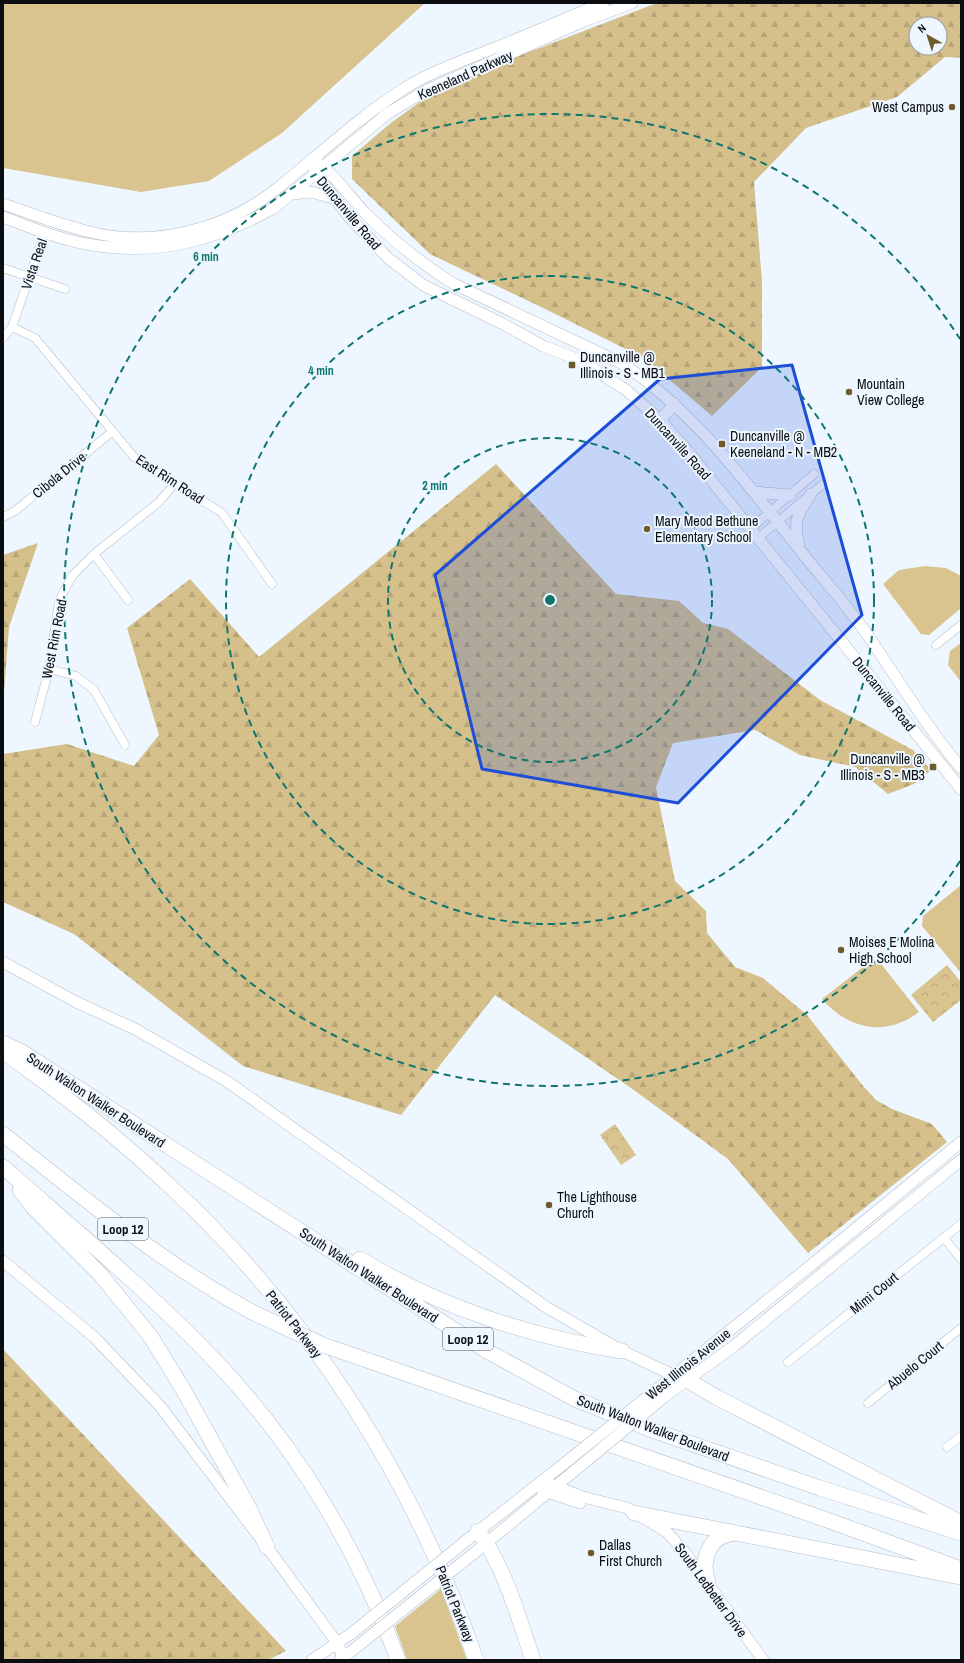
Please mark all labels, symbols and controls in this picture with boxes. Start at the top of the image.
north arrow [908,16,948,56]
text: N [915,21,929,36]
street label: Keeneland Parkway [415,46,516,104]
place label: West Campus [872,98,944,116]
marker: West Campus [947,102,957,112]
street label: Duncanville Road [313,173,385,253]
street label: Vista Real [17,236,51,292]
text: 6 min [193,249,219,265]
place label: Duncanville @ Illinois - S - MB1 [580,348,665,382]
marker: Duncanville @ Illinois - S - MB1 [567,360,577,370]
text: 4 min [308,363,334,379]
place label: Mountain View College [857,375,924,409]
marker: Mountain View College [844,387,854,397]
street label: Duncanville Road [641,404,715,484]
place label: Duncanville @ Keeneland - N - MB2 [730,427,837,461]
marker: Duncanville @ Keeneland - N - MB2 [717,439,727,449]
street label: Cibola Drive [29,448,89,502]
street label: East Rim Road [132,450,208,508]
text: 2 min [422,478,448,494]
place label: Mary Meod Bethune Elementary School [655,512,758,546]
marker: Mary Meod Bethune Elementary School [642,524,652,534]
centre of rings [543,593,557,607]
street label: West Rim Road [37,598,71,680]
street label: Duncanville Road [848,653,920,735]
place label: Duncanville @ Illinois - S - MB3 [840,750,925,784]
marker: Duncanville @ Illinois - S - MB3 [928,762,938,772]
place label: Moises E Molina High School [849,933,935,967]
marker: Moises E Molina High School [836,945,846,955]
street label: South Walton Walker Boulevard [23,1048,169,1152]
place label: The Lighthouse Church [557,1188,637,1222]
marker: The Lighthouse Church [544,1200,554,1210]
road number: Loop 12 [98,1218,148,1240]
street label: South Walton Walker Boulevard [296,1223,442,1327]
street label: Mimi Court [846,1268,902,1318]
street label: Patriot Parkway [262,1287,326,1362]
street label: West Illinois Avenue [642,1324,734,1404]
road number: Loop 12 [443,1328,493,1350]
street label: Abuelo Court [883,1337,947,1394]
street label: South Walton Walker Boulevard [574,1391,732,1465]
place label: Dallas First Church [599,1536,662,1570]
street label: South Ledbetter Drive [671,1539,751,1641]
marker: Dallas First Church [586,1548,596,1558]
street label: Patriot Parkway [431,1563,479,1645]

